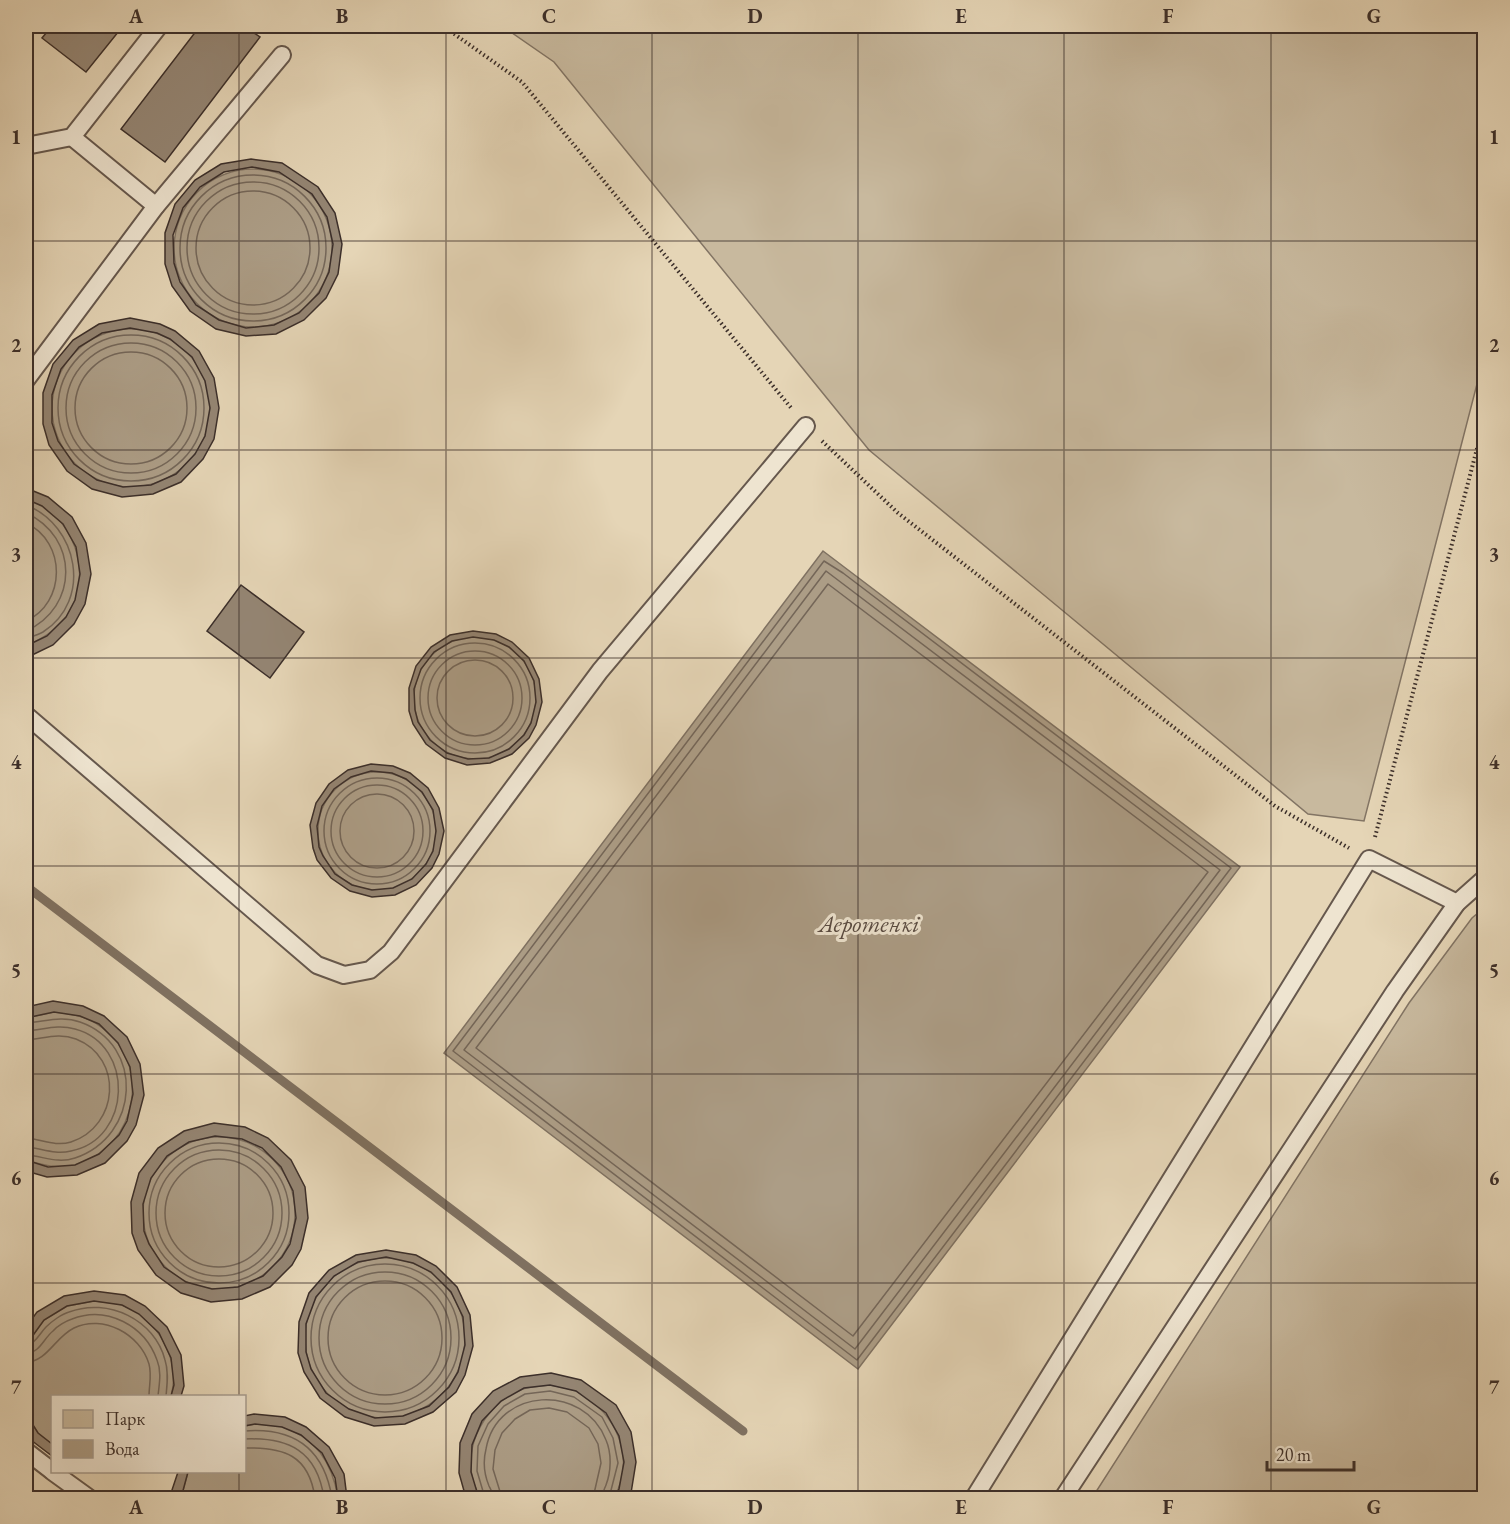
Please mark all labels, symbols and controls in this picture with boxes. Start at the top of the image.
text: A [128,3,144,29]
text: B [336,3,348,29]
text: C [542,3,556,29]
text: D [747,3,763,29]
text: E [955,3,967,29]
text: F [1163,3,1174,29]
text: G [1367,3,1381,29]
text: 1 [11,124,21,150]
text: 1 [1489,124,1499,150]
text: 2 [11,332,22,358]
text: 2 [1489,332,1500,358]
text: 3 [11,541,21,567]
text: 3 [1489,541,1499,567]
text: 4 [11,749,22,775]
text: 4 [1489,749,1500,775]
water label: Аеротенкі [817,908,920,939]
text: 5 [11,957,21,983]
text: 5 [1489,957,1499,983]
text: 6 [11,1165,22,1191]
text: 6 [1489,1165,1500,1191]
text: 7 [11,1374,22,1400]
text: 7 [1489,1374,1500,1400]
legend [51,1395,246,1473]
text: Парк [105,1407,145,1430]
scale bar [1267,1434,1354,1472]
text: Вода [105,1437,140,1460]
text: 20 m [1276,1443,1311,1466]
text: A [128,1494,144,1520]
text: B [336,1494,348,1520]
text: C [542,1494,556,1520]
text: D [747,1494,763,1520]
text: E [955,1494,967,1520]
text: F [1163,1494,1174,1520]
text: G [1367,1494,1381,1520]

